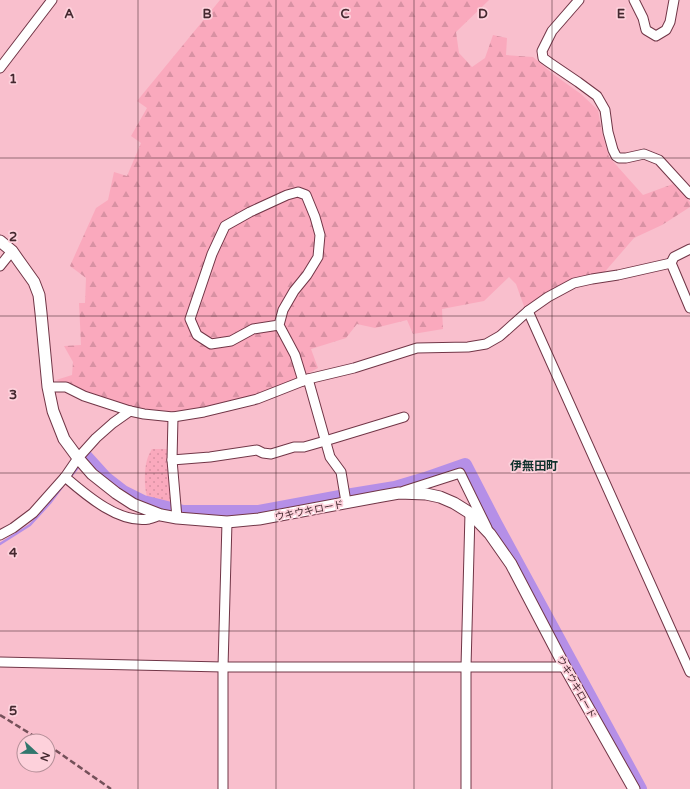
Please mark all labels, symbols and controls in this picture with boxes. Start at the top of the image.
text: A [64,6,74,22]
text: B [202,6,212,22]
text: C [340,6,350,22]
text: D [478,6,488,22]
text: E [617,6,625,22]
text: 1 [9,71,17,87]
text: 2 [9,229,17,245]
text: 3 [9,387,17,403]
district label: 伊無田町 [510,459,558,473]
street label: ウキウキロード [274,498,345,524]
text: 4 [9,545,18,561]
street label: ウキウキロード [554,654,598,721]
text: 5 [9,703,17,719]
north arrow [16,733,56,773]
text: N [37,750,52,763]

